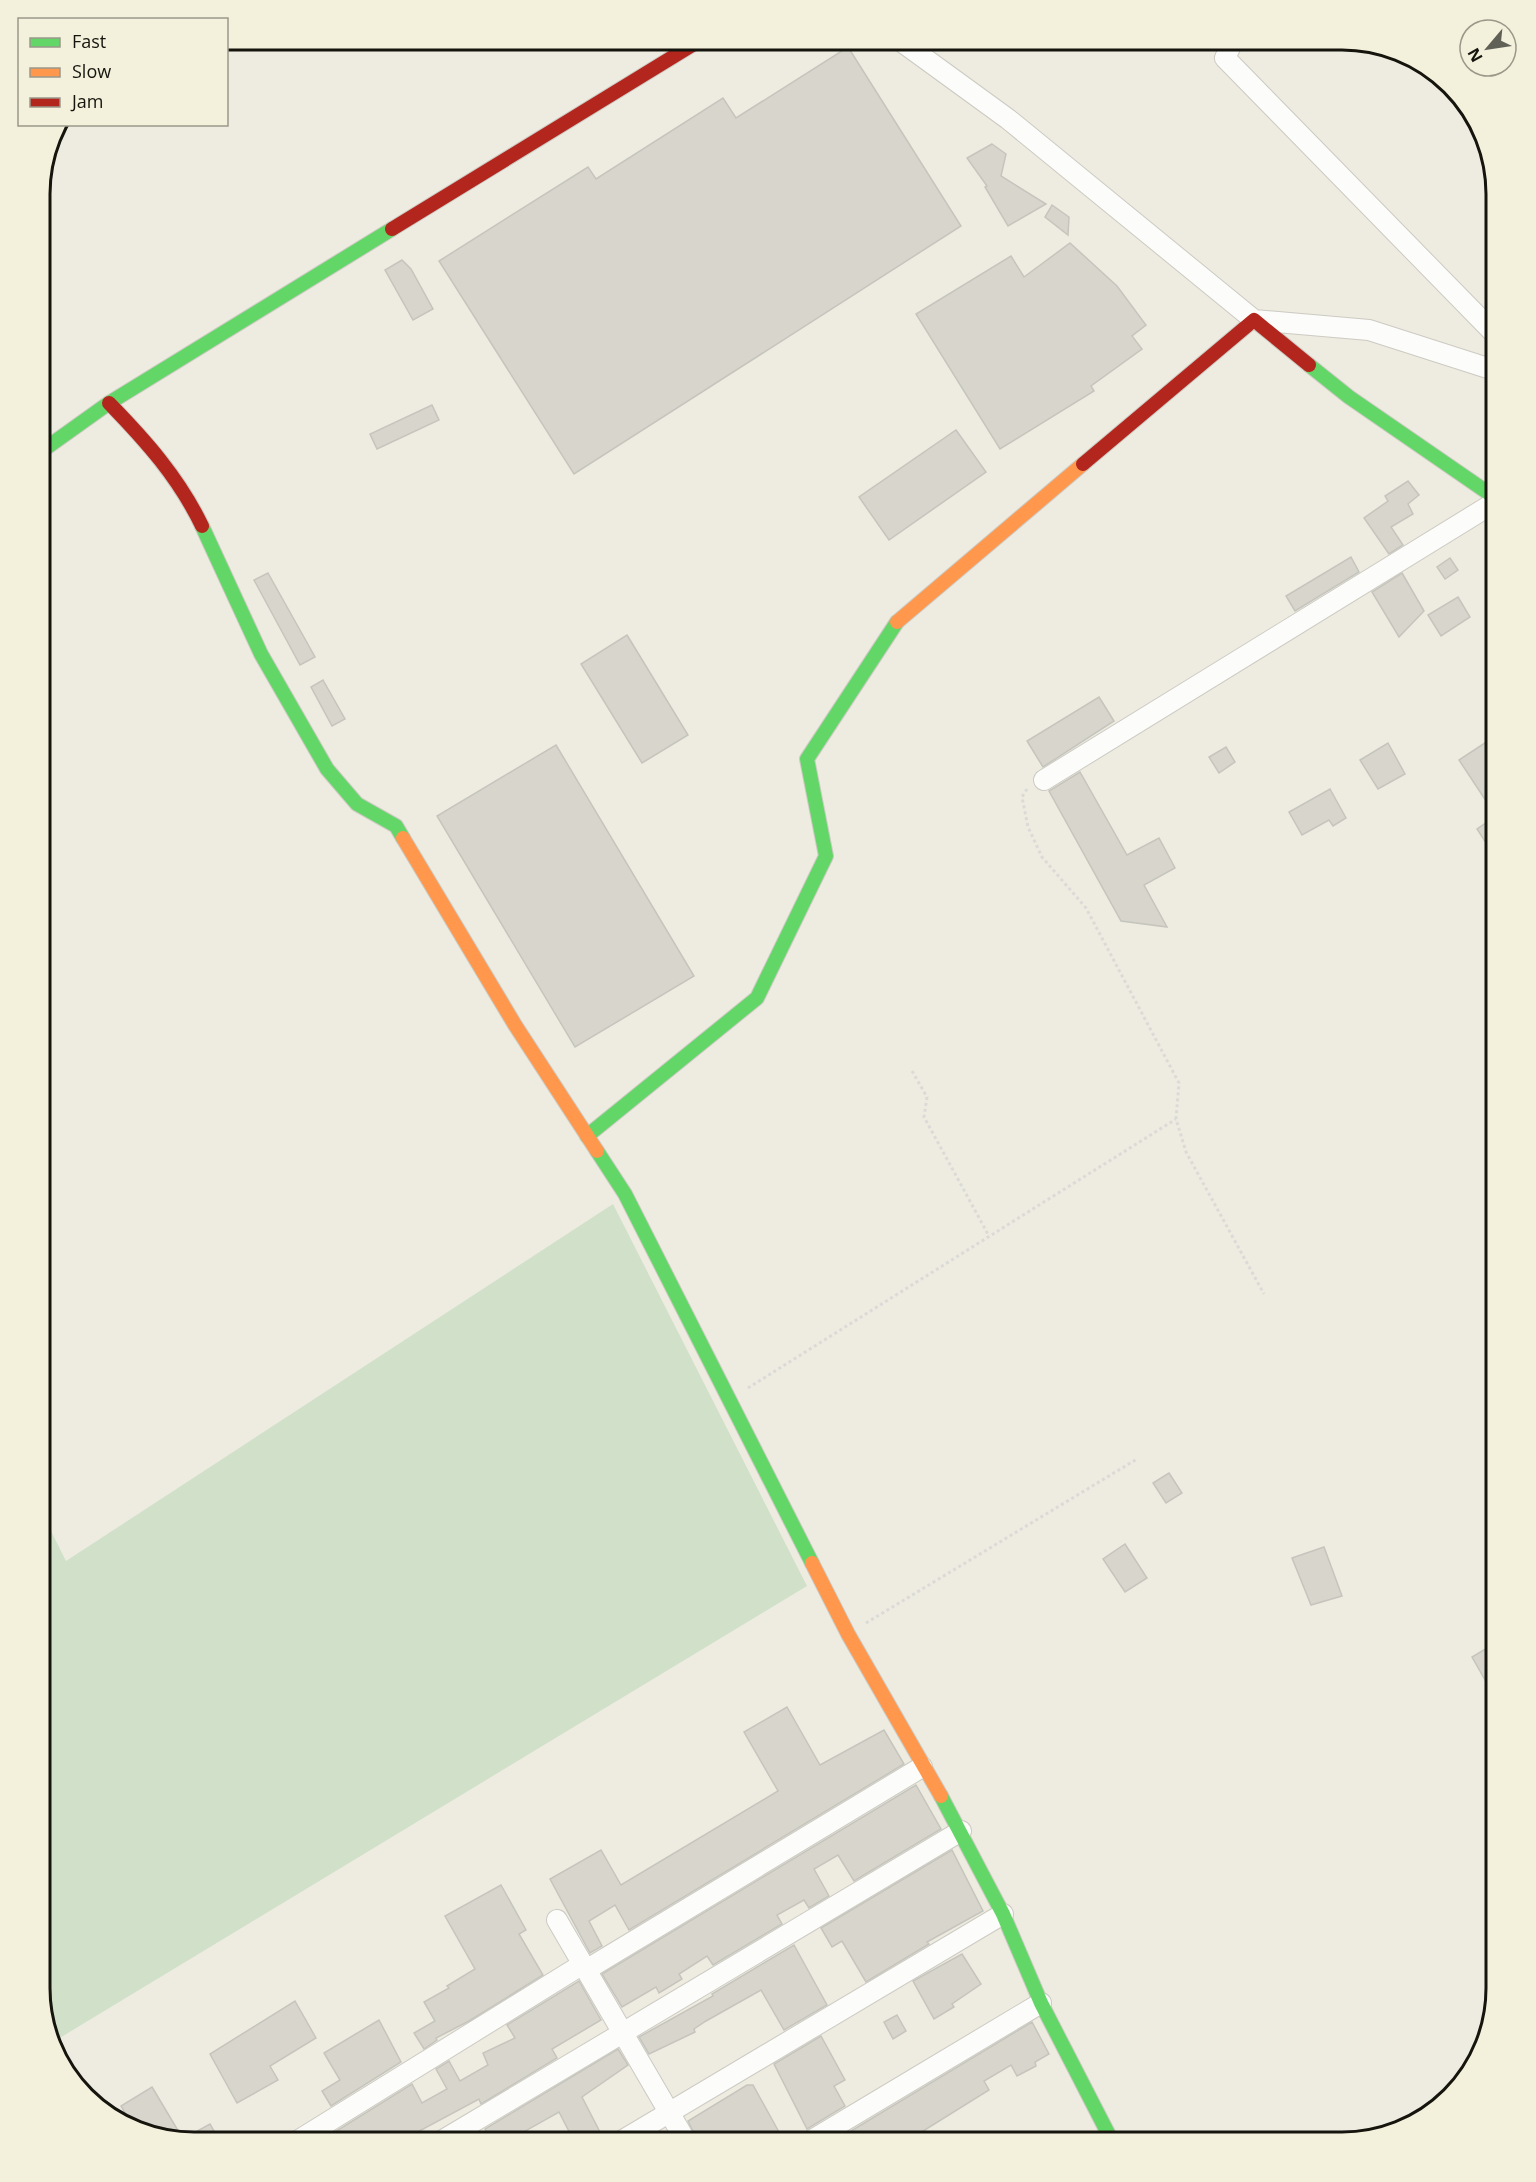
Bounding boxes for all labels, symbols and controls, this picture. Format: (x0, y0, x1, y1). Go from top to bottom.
legend (18, 18, 228, 126)
north arrow (1458, 18, 1518, 78)
text: Fast (72, 29, 106, 53)
text: N (1462, 44, 1488, 66)
text: Slow (72, 59, 111, 83)
text: Jam (70, 89, 104, 113)

